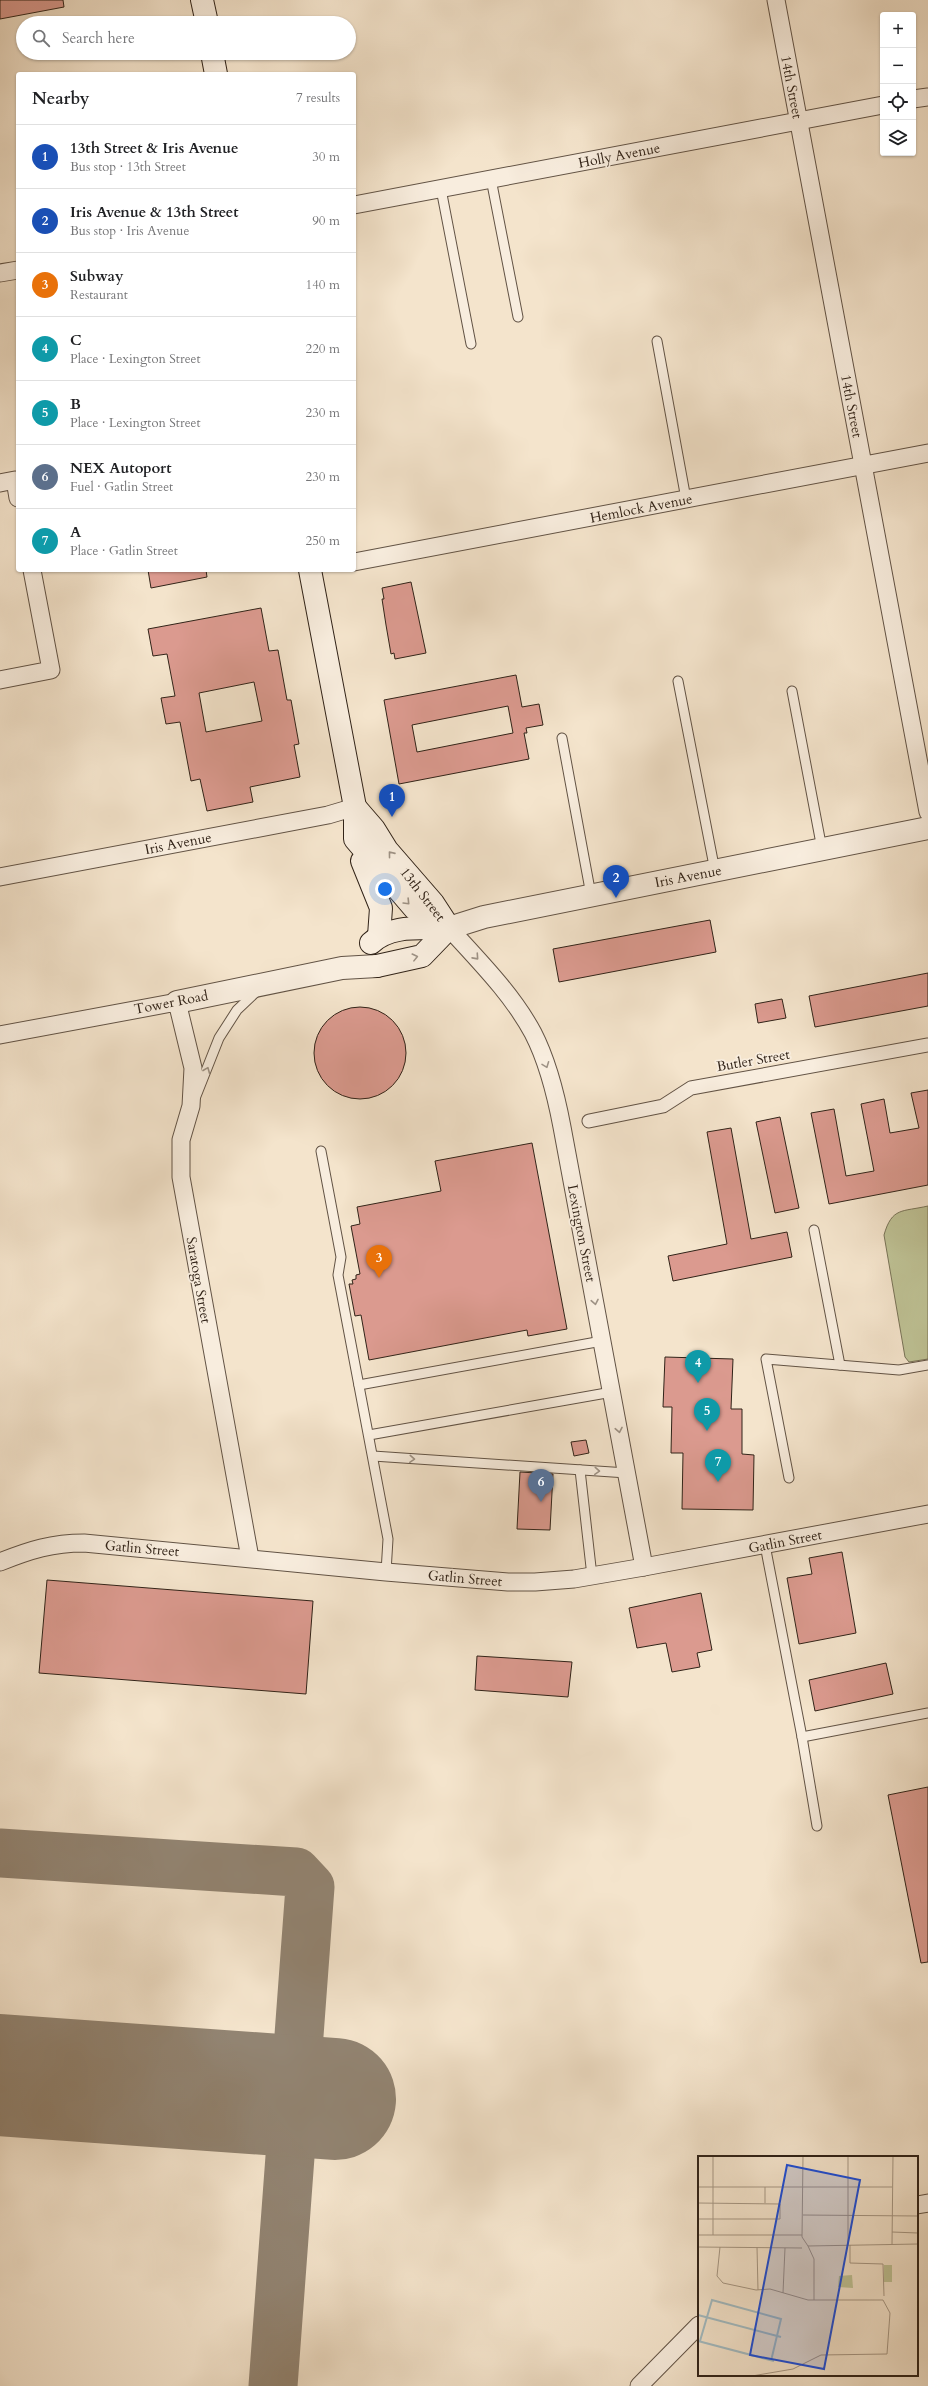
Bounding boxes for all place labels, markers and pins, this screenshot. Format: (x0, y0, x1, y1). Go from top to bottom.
pin: 1 (379, 784, 405, 817)
pin: 2 (603, 865, 629, 898)
pin: 3 (366, 1245, 392, 1278)
pin: 4 (685, 1350, 711, 1383)
pin: 5 (694, 1398, 720, 1431)
pin: 7 (705, 1449, 731, 1482)
pin: 6 (528, 1469, 554, 1502)

